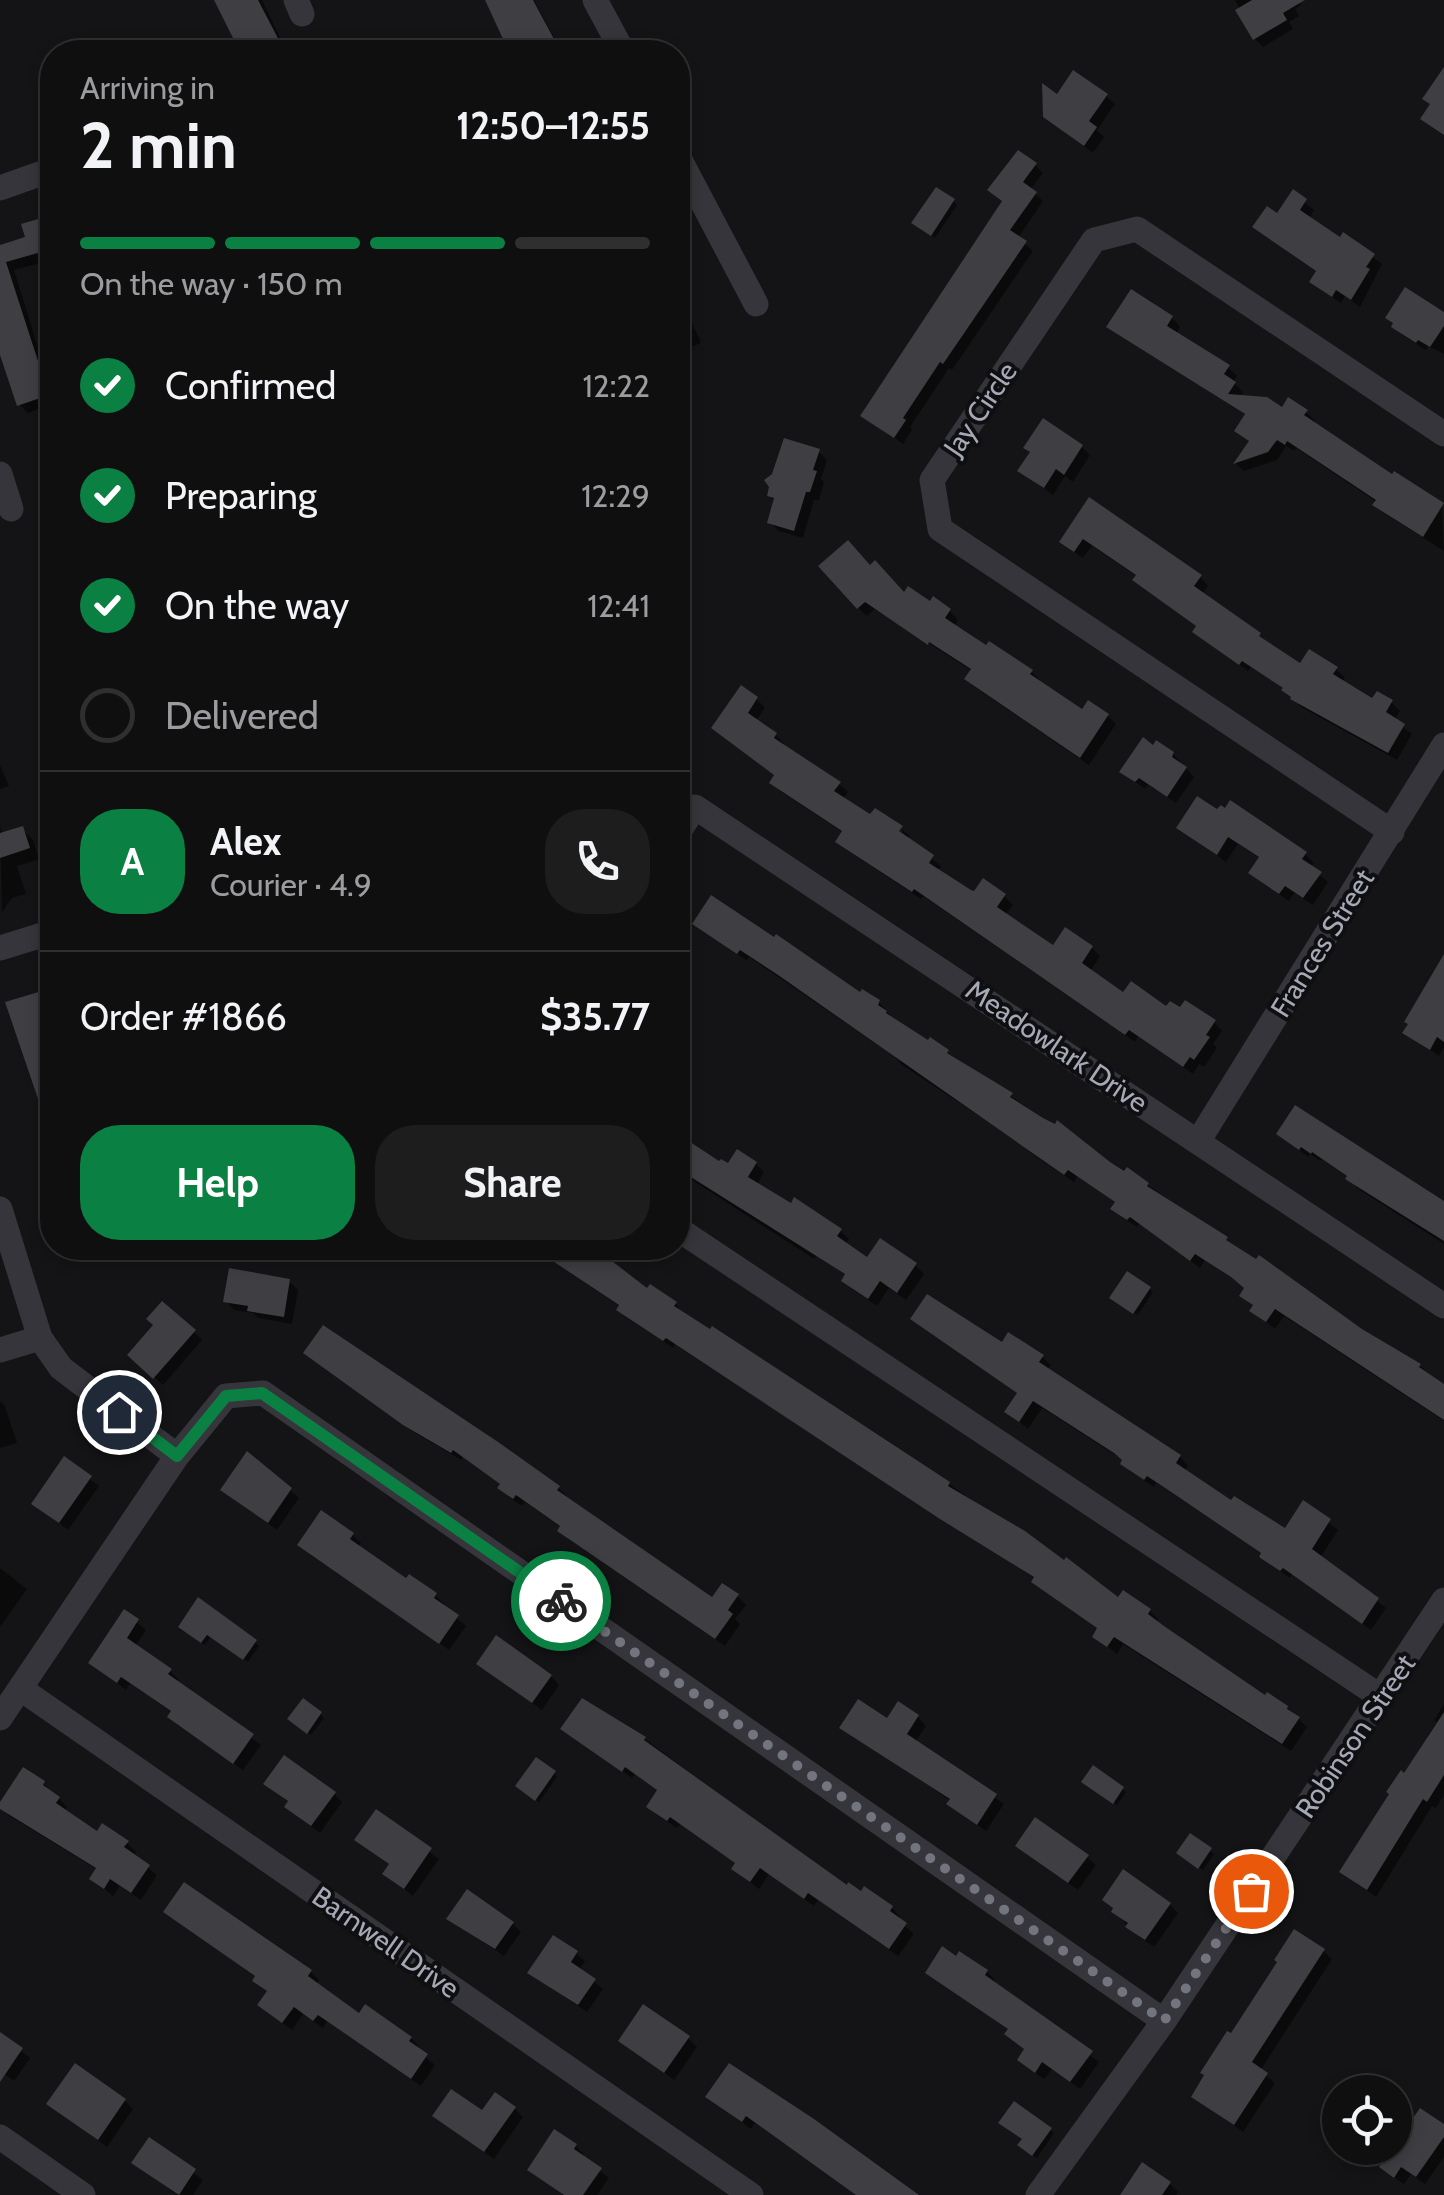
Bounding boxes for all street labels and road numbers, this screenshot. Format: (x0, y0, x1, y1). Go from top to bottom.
street label: Jay Circle (936, 355, 1024, 463)
street label: Frances Street (1263, 863, 1381, 1023)
street label: Meadowlark Drive (960, 973, 1154, 1119)
street label: Robinson Street (1288, 1648, 1422, 1824)
street label: Barnwell Drive (306, 1879, 466, 2005)

